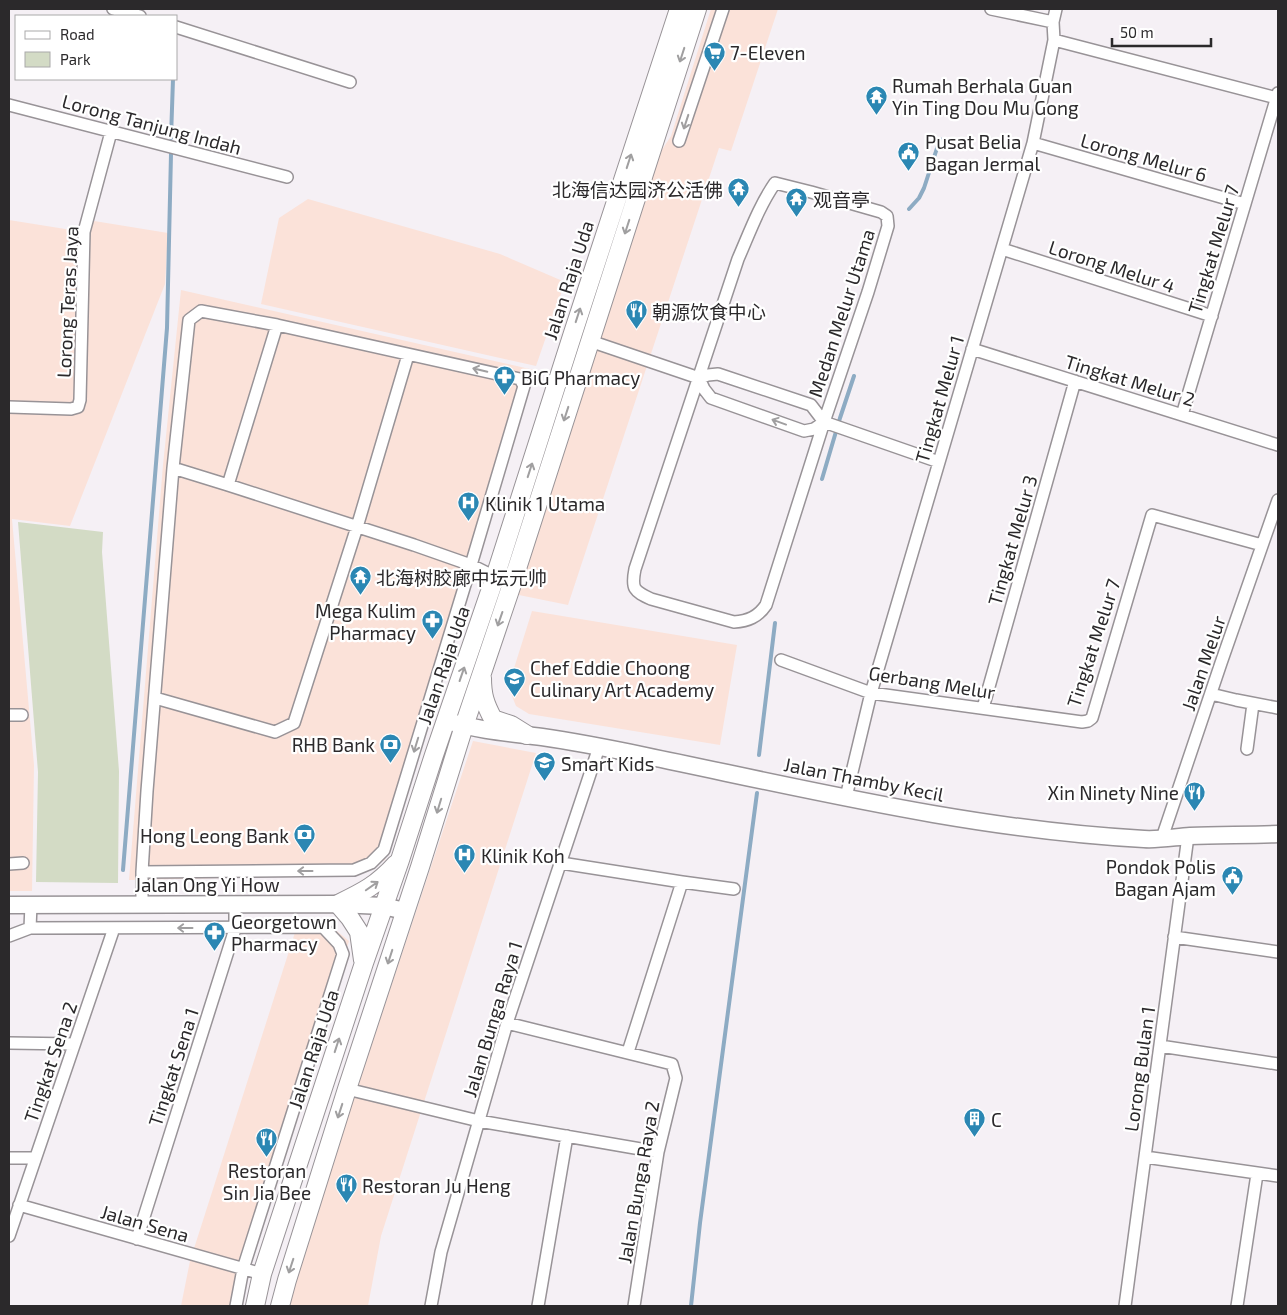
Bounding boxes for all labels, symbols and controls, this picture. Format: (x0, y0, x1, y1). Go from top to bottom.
legend (15, 15, 178, 80)
scale bar (1112, 15, 1211, 47)
text: 50 m (1120, 23, 1154, 41)
text: Road (60, 25, 95, 43)
supermarket icon: 7-Eleven (702, 40, 726, 71)
place label: 7-Eleven (730, 41, 806, 64)
one-way arrow (677, 47, 687, 63)
text: Park (60, 50, 91, 68)
place label: Rumah Berhala Guan Yin Ting Dou Mu Gong (892, 74, 1079, 119)
temple icon: Rumah Berhala Guan Yin Ting Dou Mu Gong (864, 84, 888, 115)
street label: Lorong Tanjung Indah (60, 89, 244, 159)
one-way arrow (680, 113, 690, 129)
street label: Lorong Melur 6 (1078, 128, 1210, 186)
place label: Pusat Belia Bagan Jermal (925, 130, 1040, 175)
public building icon: Pusat Belia Bagan Jermal (897, 140, 921, 171)
one-way arrow (625, 154, 634, 169)
temple icon: 北海信达园济公活佛 (727, 177, 751, 208)
place label: 北海信达园济公活佛 (552, 178, 723, 201)
street label: Tingkat Melur 7 (1182, 182, 1244, 316)
temple icon: 观音亭 (785, 187, 809, 218)
place label: 观音亭 (813, 188, 870, 211)
street label: Jalan Raja Uda (538, 218, 598, 342)
one-way arrow (622, 218, 631, 234)
street label: Lorong Teras Jaya (52, 225, 82, 379)
street label: Medan Melur Utama (803, 226, 879, 400)
street label: Lorong Melur 4 (1046, 235, 1178, 297)
restaurant icon: 朝源饮食中心 (624, 299, 648, 330)
place label: 朝源饮食中心 (652, 300, 766, 323)
one-way arrow (574, 308, 584, 324)
street label: Tingkat Melur 1 (910, 333, 968, 465)
street label: Tingkat Melur 2 (1062, 349, 1198, 411)
one-way arrow (472, 365, 488, 374)
pharmacy icon: BiG Pharmacy (493, 365, 517, 396)
place label: BiG Pharmacy (521, 366, 640, 389)
one-way arrow (561, 406, 570, 422)
one-way arrow (772, 417, 787, 426)
one-way arrow (525, 463, 535, 479)
street label: Tingkat Melur 3 (982, 472, 1042, 608)
hospital icon: Klinik 1 Utama (457, 491, 481, 522)
place label: Klinik 1 Utama (485, 492, 605, 515)
temple icon: 北海树胶廊中坛元帅 (348, 565, 372, 596)
place label: 北海树胶廊中坛元帅 (376, 566, 547, 589)
street label: Tingkat Melur 7 (1061, 576, 1125, 710)
place label: Mega Kulim Pharmacy (315, 599, 416, 644)
street label: Jalan Raja Uda (412, 603, 474, 727)
pharmacy icon: Mega Kulim Pharmacy (420, 609, 444, 640)
one-way arrow (495, 611, 504, 626)
street label: Jalan Melur (1176, 612, 1230, 714)
place label: Chef Eddie Choong Culinary Art Academy (530, 656, 714, 701)
street label: Gerbang Melur (867, 661, 997, 703)
school or university icon: Chef Eddie Choong Culinary Art Academy (502, 666, 526, 697)
one-way arrow (458, 667, 467, 683)
bank icon: RHB Bank (379, 732, 403, 763)
place label: RHB Bank (292, 733, 375, 756)
one-way arrow (410, 737, 420, 753)
school or university icon: Smart Kids (533, 751, 557, 782)
place label: Smart Kids (561, 752, 654, 775)
street label: Jalan Thamby Kecil (782, 752, 946, 806)
restaurant icon: Xin Ninety Nine (1183, 780, 1207, 811)
place label: Xin Ninety Nine (1048, 781, 1179, 804)
one-way arrow (433, 798, 443, 814)
bank icon: Hong Leong Bank (293, 823, 317, 854)
place label: Hong Leong Bank (140, 824, 289, 847)
hospital icon: Klinik Koh (453, 843, 477, 874)
place label: Klinik Koh (481, 844, 565, 867)
place label: Pondok Polis Bagan Ajam (1106, 855, 1216, 900)
public building icon: Pondok Polis Bagan Ajam (1220, 865, 1244, 896)
one-way arrow (298, 866, 314, 876)
street label: Jalan Ong Yi How (134, 873, 280, 896)
one-way arrow (365, 881, 379, 891)
place label: Georgetown Pharmacy (231, 910, 337, 955)
pharmacy icon: Georgetown Pharmacy (203, 920, 227, 951)
one-way arrow (178, 923, 194, 933)
street label: Jalan Bunga Raya 1 (457, 938, 527, 1100)
one-way arrow (385, 949, 394, 964)
street label: Jalan Raja Uda (283, 987, 343, 1111)
street label: Tingkat Sena 2 (19, 999, 81, 1125)
street label: Tingkat Sena 1 (143, 1005, 203, 1129)
street label: Lorong Bulan 1 (1119, 1005, 1159, 1133)
one-way arrow (332, 1037, 342, 1053)
street label: Jalan Bunga Raya 2 (612, 1099, 664, 1265)
one-way arrow (335, 1103, 344, 1119)
building icon: C (963, 1107, 987, 1138)
place label: C (991, 1108, 1002, 1131)
restaurant icon: Restoran Sin Jia Bee (255, 1127, 279, 1158)
place label: Restoran Sin Jia Bee (223, 1159, 311, 1204)
restaurant icon: Restoran Ju Heng (334, 1173, 358, 1204)
place label: Restoran Ju Heng (362, 1174, 511, 1197)
street label: Jalan Sena (98, 1199, 192, 1247)
one-way arrow (286, 1258, 295, 1274)

